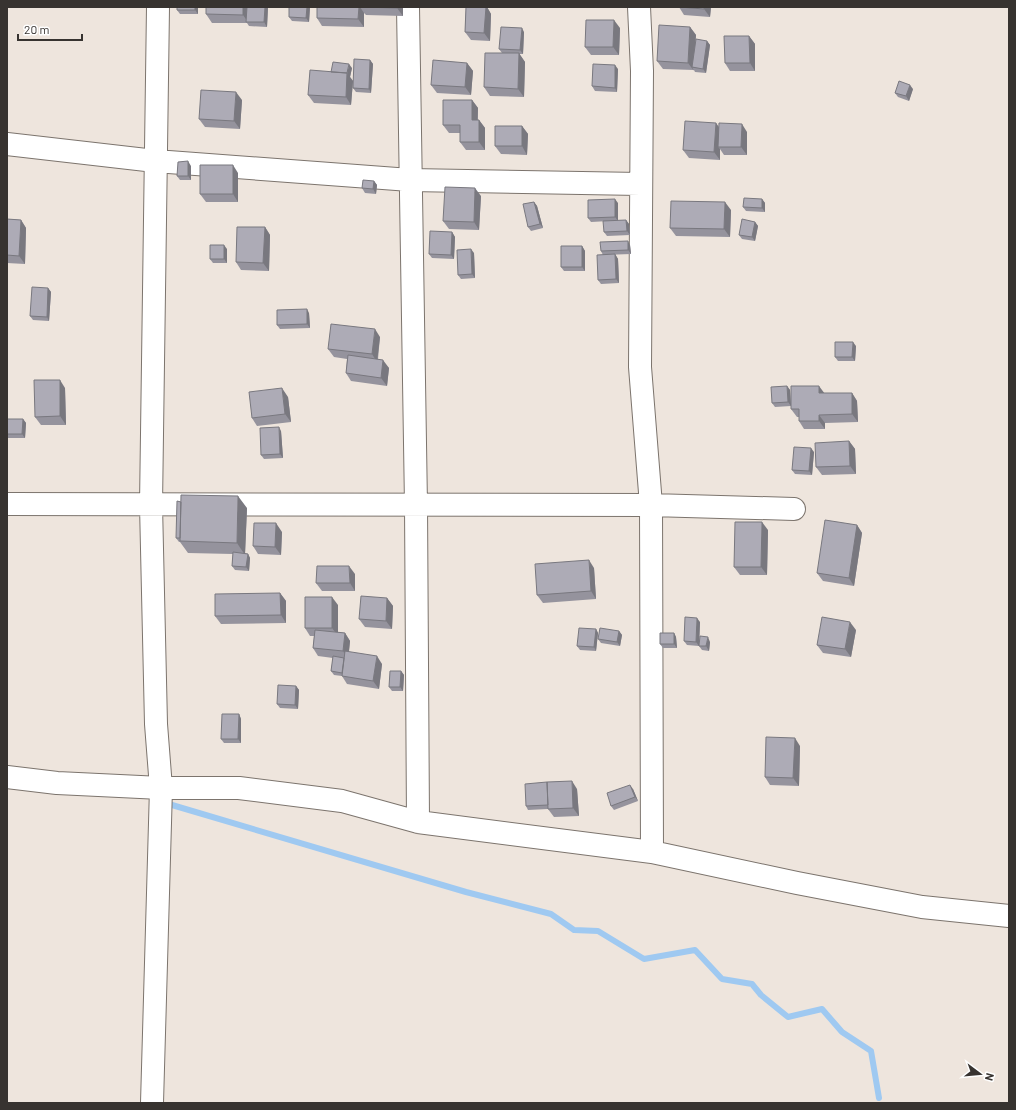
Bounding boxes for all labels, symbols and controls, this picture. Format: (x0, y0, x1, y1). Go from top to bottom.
scale bar (18, 16, 82, 42)
text: 20 m (24, 22, 50, 36)
north arrow (960, 1054, 1000, 1094)
text: N (983, 1072, 997, 1082)

